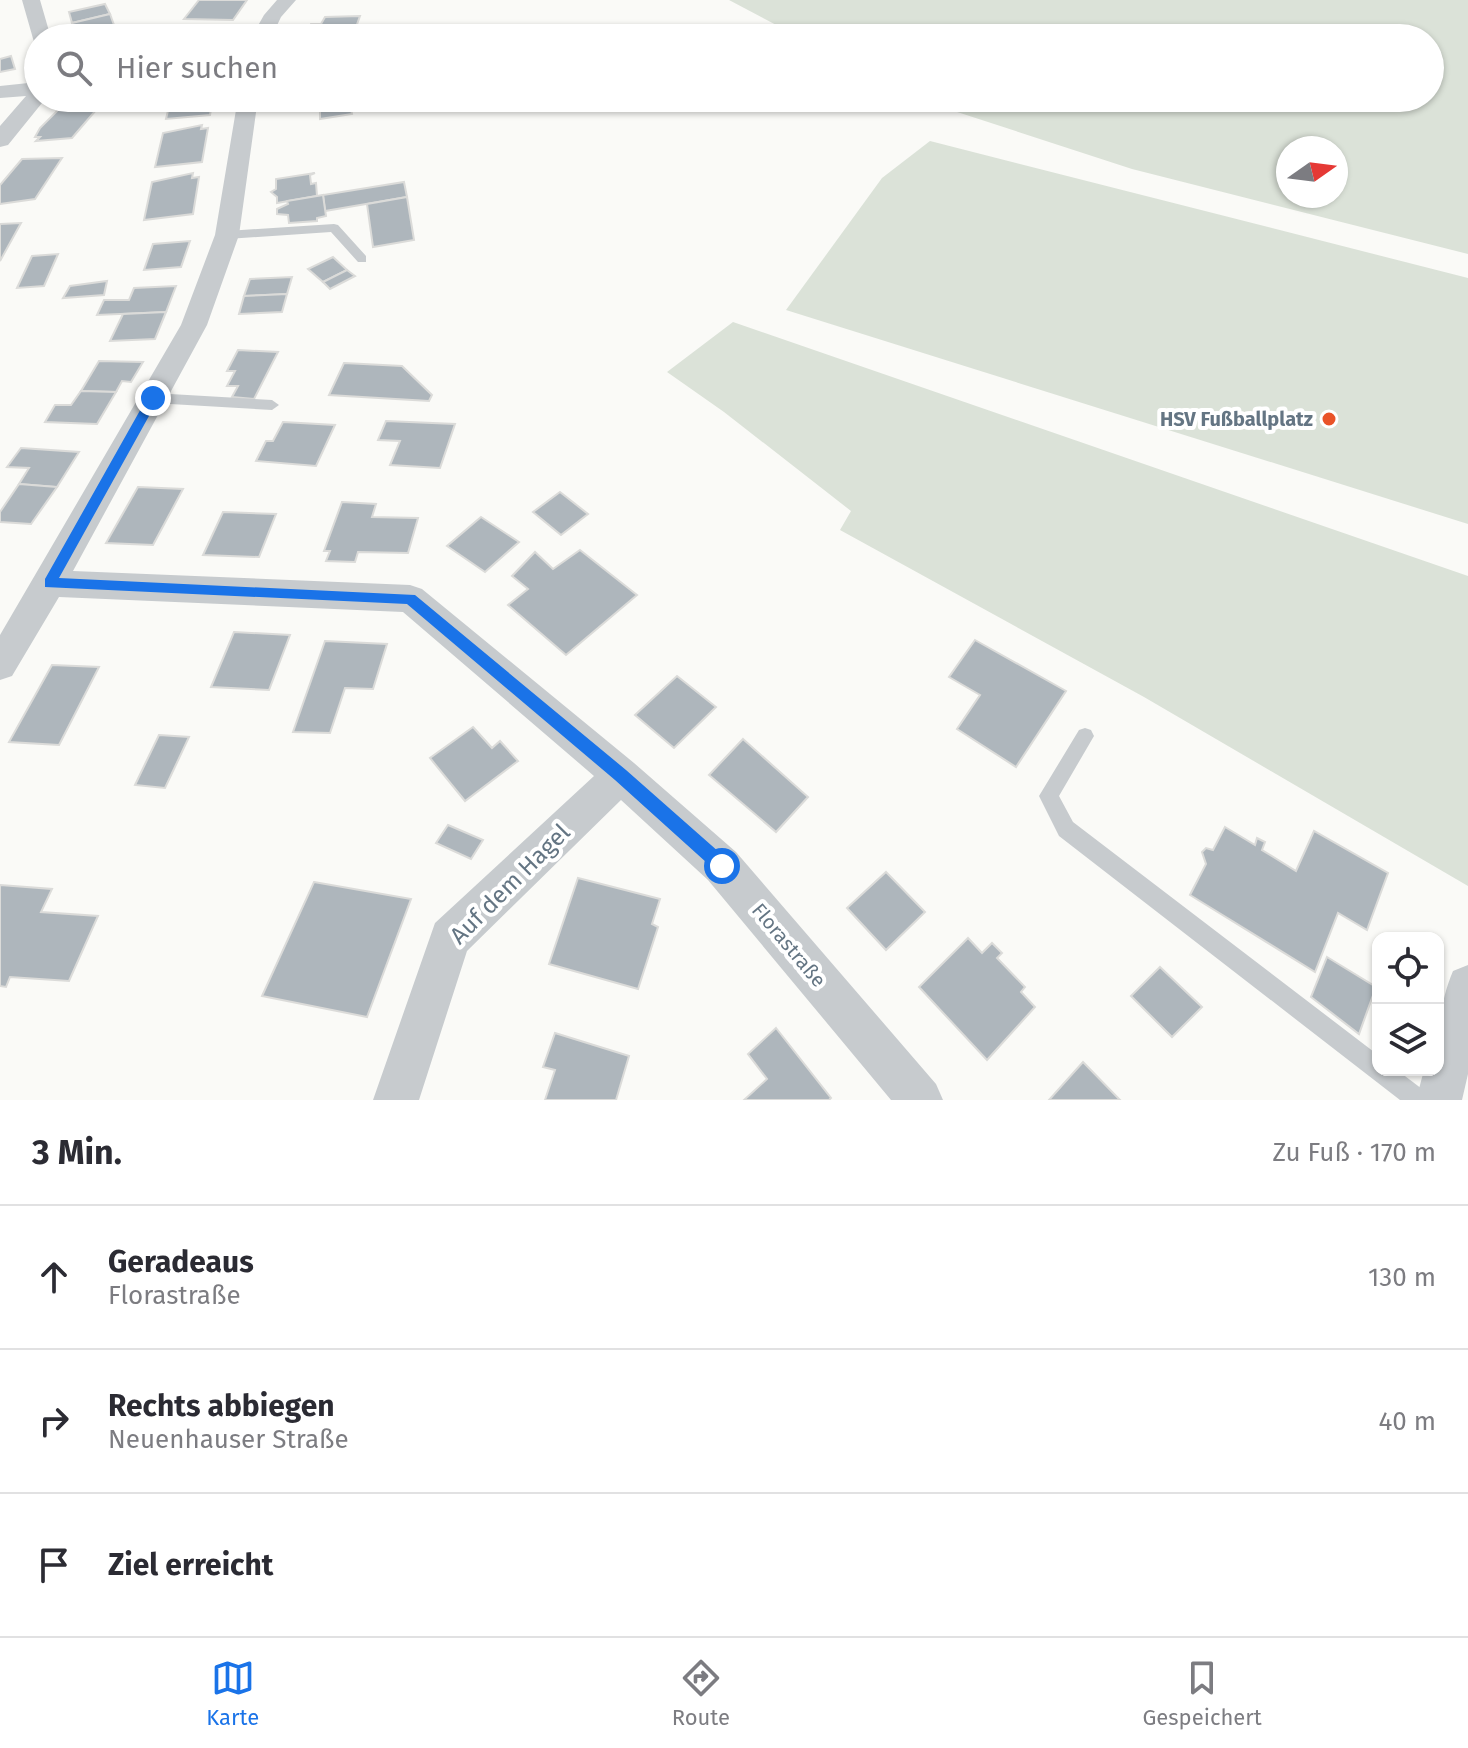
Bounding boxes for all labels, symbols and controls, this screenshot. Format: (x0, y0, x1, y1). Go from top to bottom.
search box (24, 24, 1444, 112)
icon: search (52, 46, 96, 90)
text: Hier suchen (116, 50, 278, 86)
north arrow (1276, 136, 1348, 208)
route end (135, 380, 171, 416)
place label: HSV Fußballplatz (1160, 407, 1313, 431)
marker: HSV Fußballplatz (1320, 410, 1338, 428)
street label: Auf dem Hagel (444, 818, 576, 950)
route start (704, 848, 740, 884)
street label: Florastraße (747, 898, 831, 992)
map controls (1372, 932, 1444, 1076)
button: locate (1372, 932, 1444, 1004)
button: layers (1372, 1004, 1444, 1076)
text: 3 Min. (32, 1132, 122, 1173)
text: Zu Fuß · 170 m (1272, 1137, 1436, 1168)
text: Geradeaus (108, 1244, 254, 1280)
icon: ahead (32, 1255, 76, 1299)
text: 130 m (1368, 1262, 1436, 1293)
text: Florastraße (108, 1280, 241, 1311)
text: Rechts abbiegen (108, 1388, 335, 1424)
icon: right (32, 1399, 76, 1443)
text: 40 m (1378, 1406, 1436, 1437)
text: Neuenhauser Straße (108, 1424, 349, 1455)
icon: arrive (32, 1543, 76, 1587)
text: Ziel erreicht (108, 1547, 273, 1583)
tab: Karte (206, 1656, 259, 1731)
tab: Route (672, 1656, 730, 1731)
tab: Gespeichert (1142, 1656, 1262, 1731)

